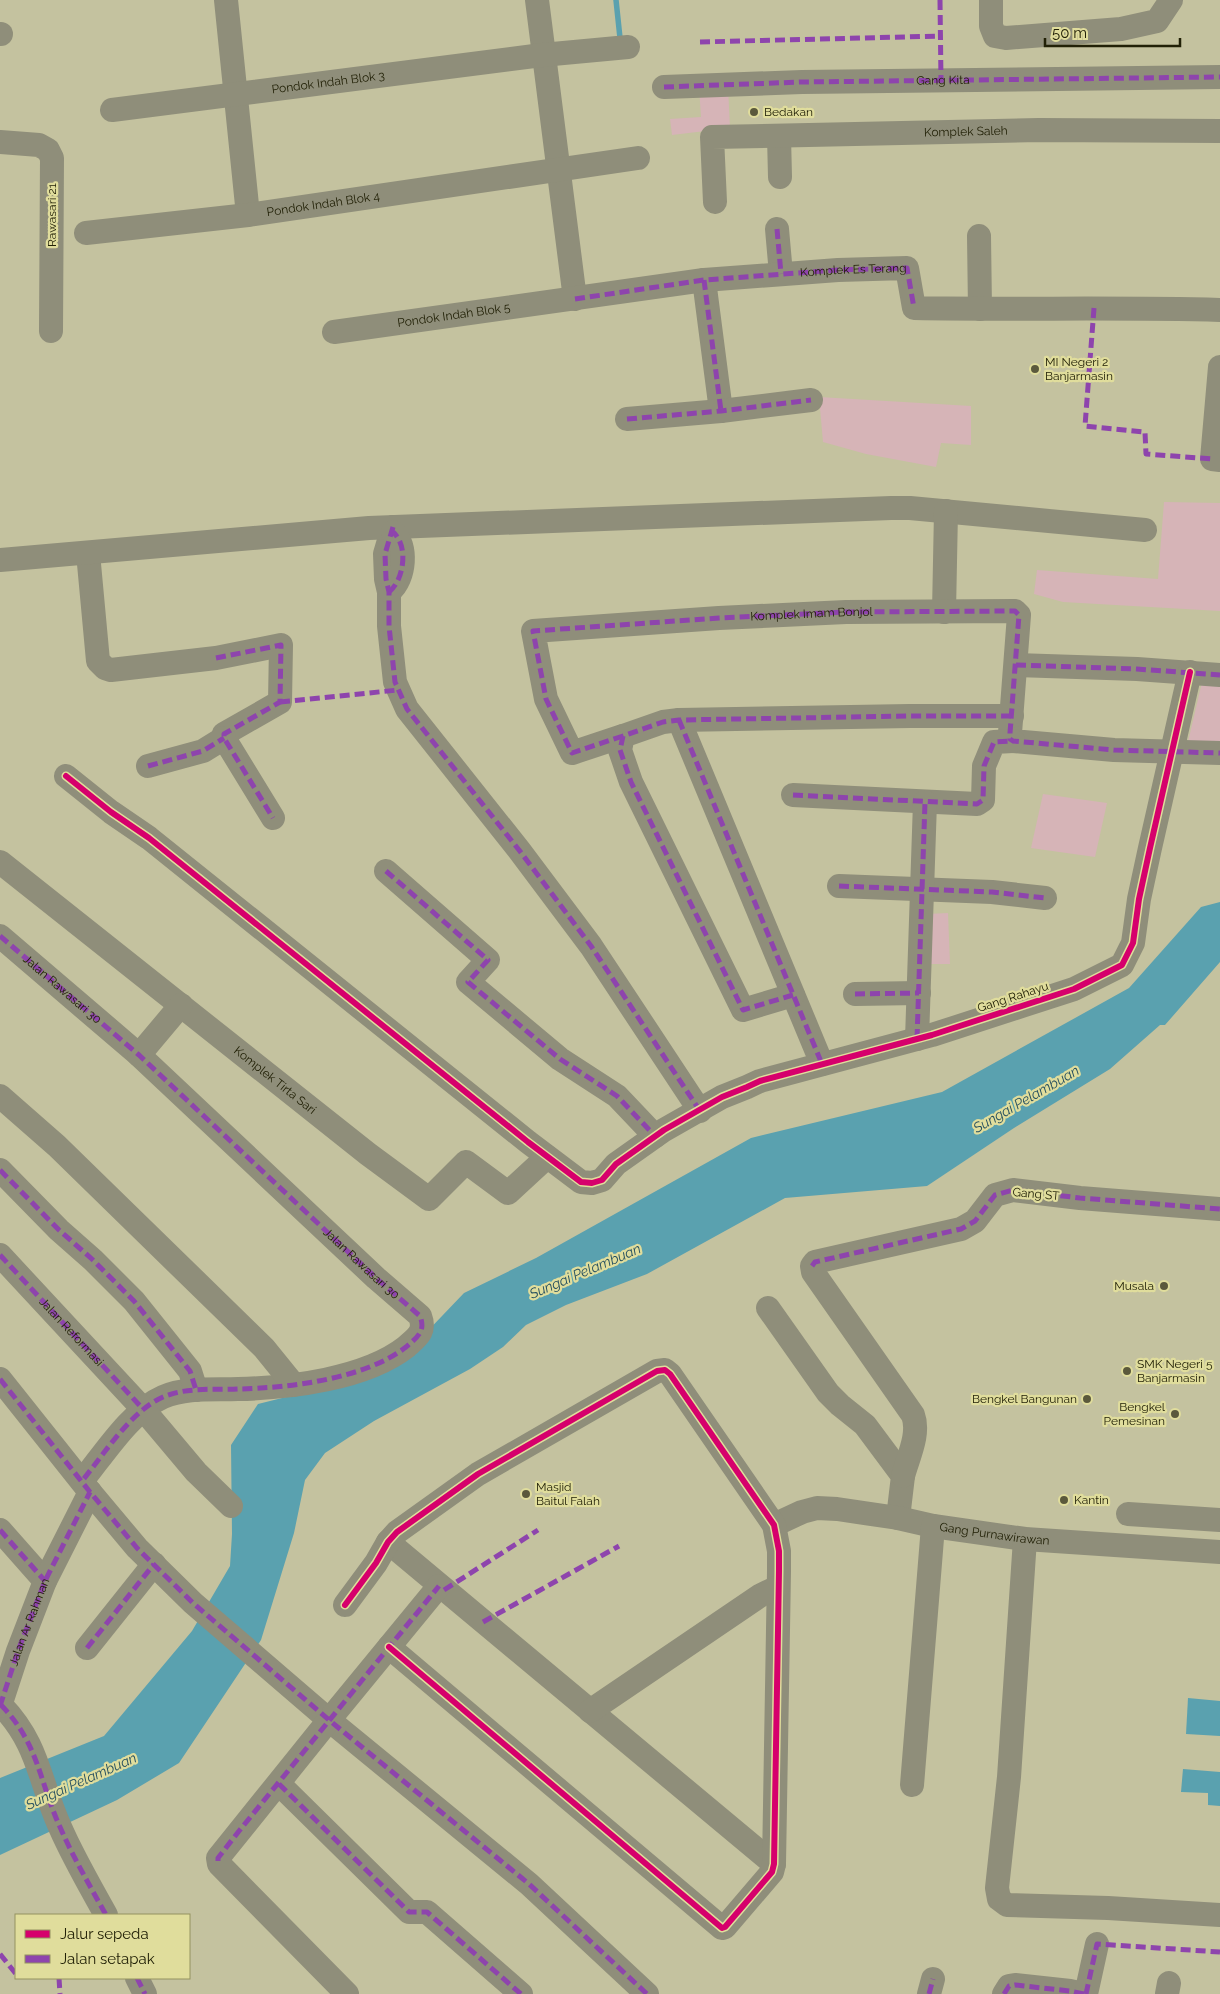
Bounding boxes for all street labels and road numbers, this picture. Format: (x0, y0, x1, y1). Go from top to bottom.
street label: Pondok Indah Blok 3 (271, 68, 386, 97)
street label: Gang Kita (916, 73, 970, 88)
street label: Komplek Saleh (924, 124, 1008, 139)
street label: Rawasari 21 (45, 183, 59, 247)
street label: Pondok Indah Blok 4 (266, 189, 381, 219)
street label: Komplek Es Terang (799, 261, 907, 280)
street label: Pondok Indah Blok 5 (396, 300, 512, 330)
street label: Komplek Imam Bonjol (750, 605, 874, 624)
street label: Jalan Rawasari 30 (20, 952, 104, 1027)
street label: Gang Rahayu (976, 979, 1050, 1015)
street label: Komplek Tirta Sari (231, 1043, 319, 1117)
street label: Gang ST (1012, 1185, 1061, 1203)
street label: Jalan Rawasari 30 (321, 1225, 402, 1302)
street label: Jalan Reformasi (36, 1295, 106, 1369)
street label: Gang Purnawirawan (939, 1520, 1050, 1548)
street label: Jalan Ar Rahman (7, 1576, 52, 1668)

